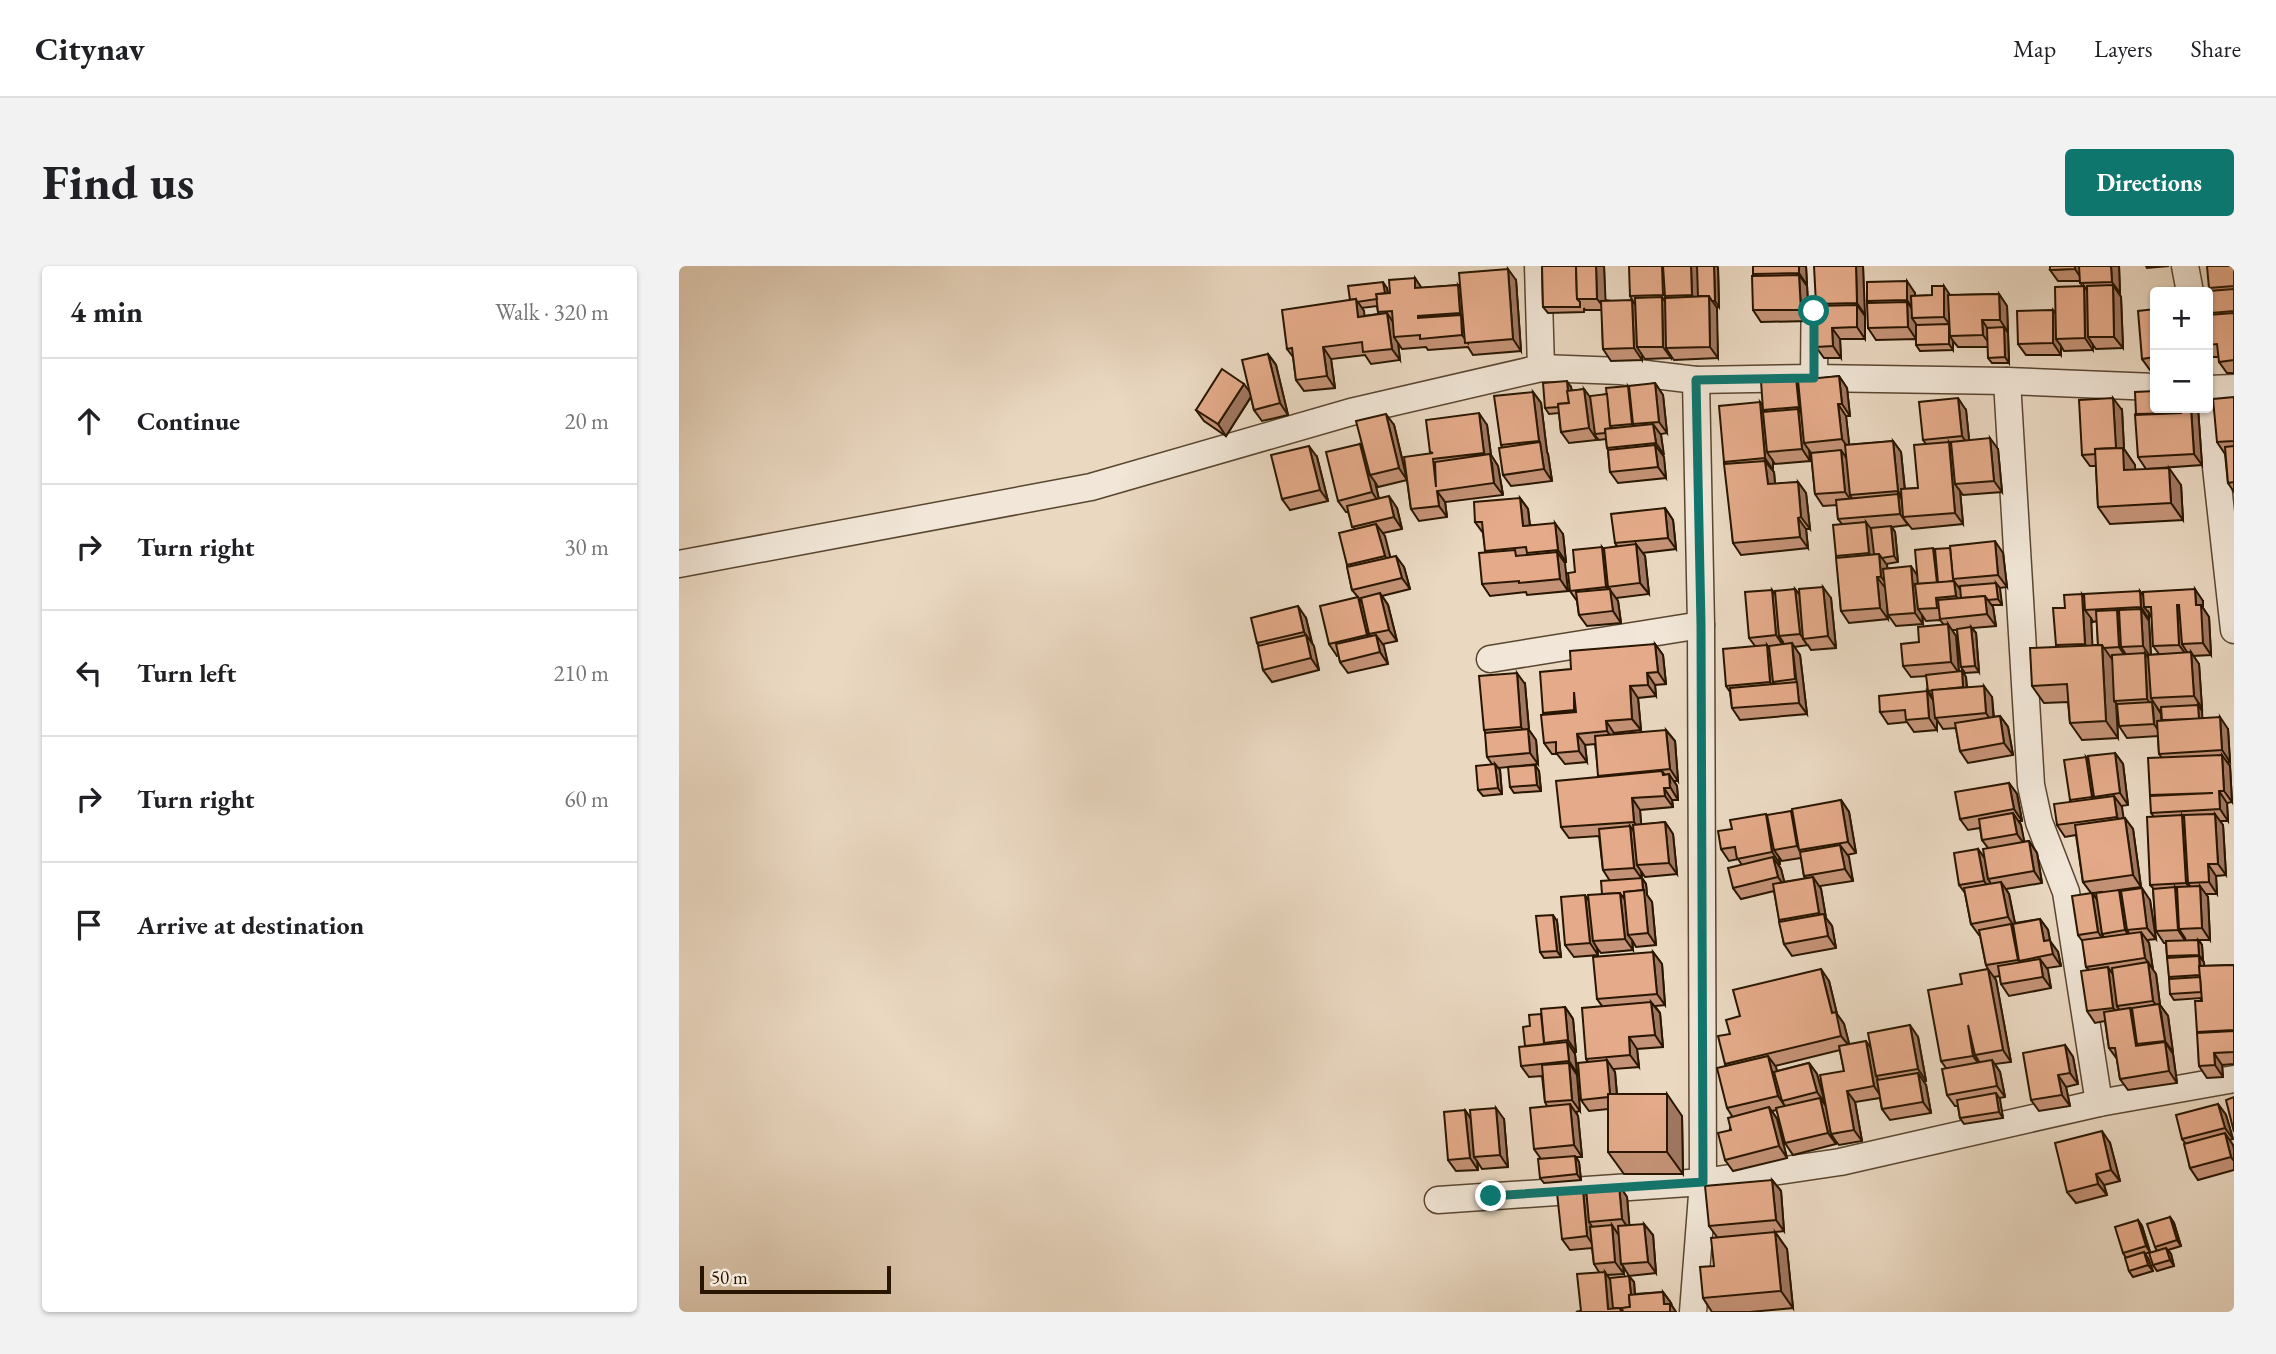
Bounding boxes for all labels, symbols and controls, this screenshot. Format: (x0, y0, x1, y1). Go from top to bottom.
text: Citynav (35, 27, 145, 70)
text: Map (2013, 33, 2056, 64)
text: Layers (2094, 33, 2153, 64)
text: Share (2191, 33, 2241, 64)
button: Directions (2065, 149, 2234, 216)
text: Find us (42, 150, 194, 214)
map controls (2150, 287, 2213, 413)
button: + (2150, 287, 2213, 350)
text: 4 min (70, 292, 143, 331)
route start (1798, 295, 1829, 326)
text: Walk · 320 m (495, 297, 609, 327)
button: − (2150, 350, 2213, 413)
icon: ahead (70, 402, 108, 440)
text: Continue (137, 404, 240, 438)
text: 20 m (564, 406, 609, 436)
icon: right (70, 528, 108, 566)
text: Turn right (137, 530, 255, 564)
text: 30 m (564, 532, 609, 562)
icon: left (70, 654, 108, 692)
text: Turn left (137, 656, 236, 690)
text: 210 m (553, 658, 609, 688)
icon: right (70, 780, 108, 818)
text: Turn right (137, 782, 255, 816)
text: 60 m (564, 784, 609, 814)
icon: arrive (70, 906, 108, 944)
text: Arrive at destination (137, 908, 364, 942)
route end (1475, 1180, 1506, 1211)
scale bar (700, 1263, 891, 1295)
text: 50 m (711, 1265, 748, 1290)

